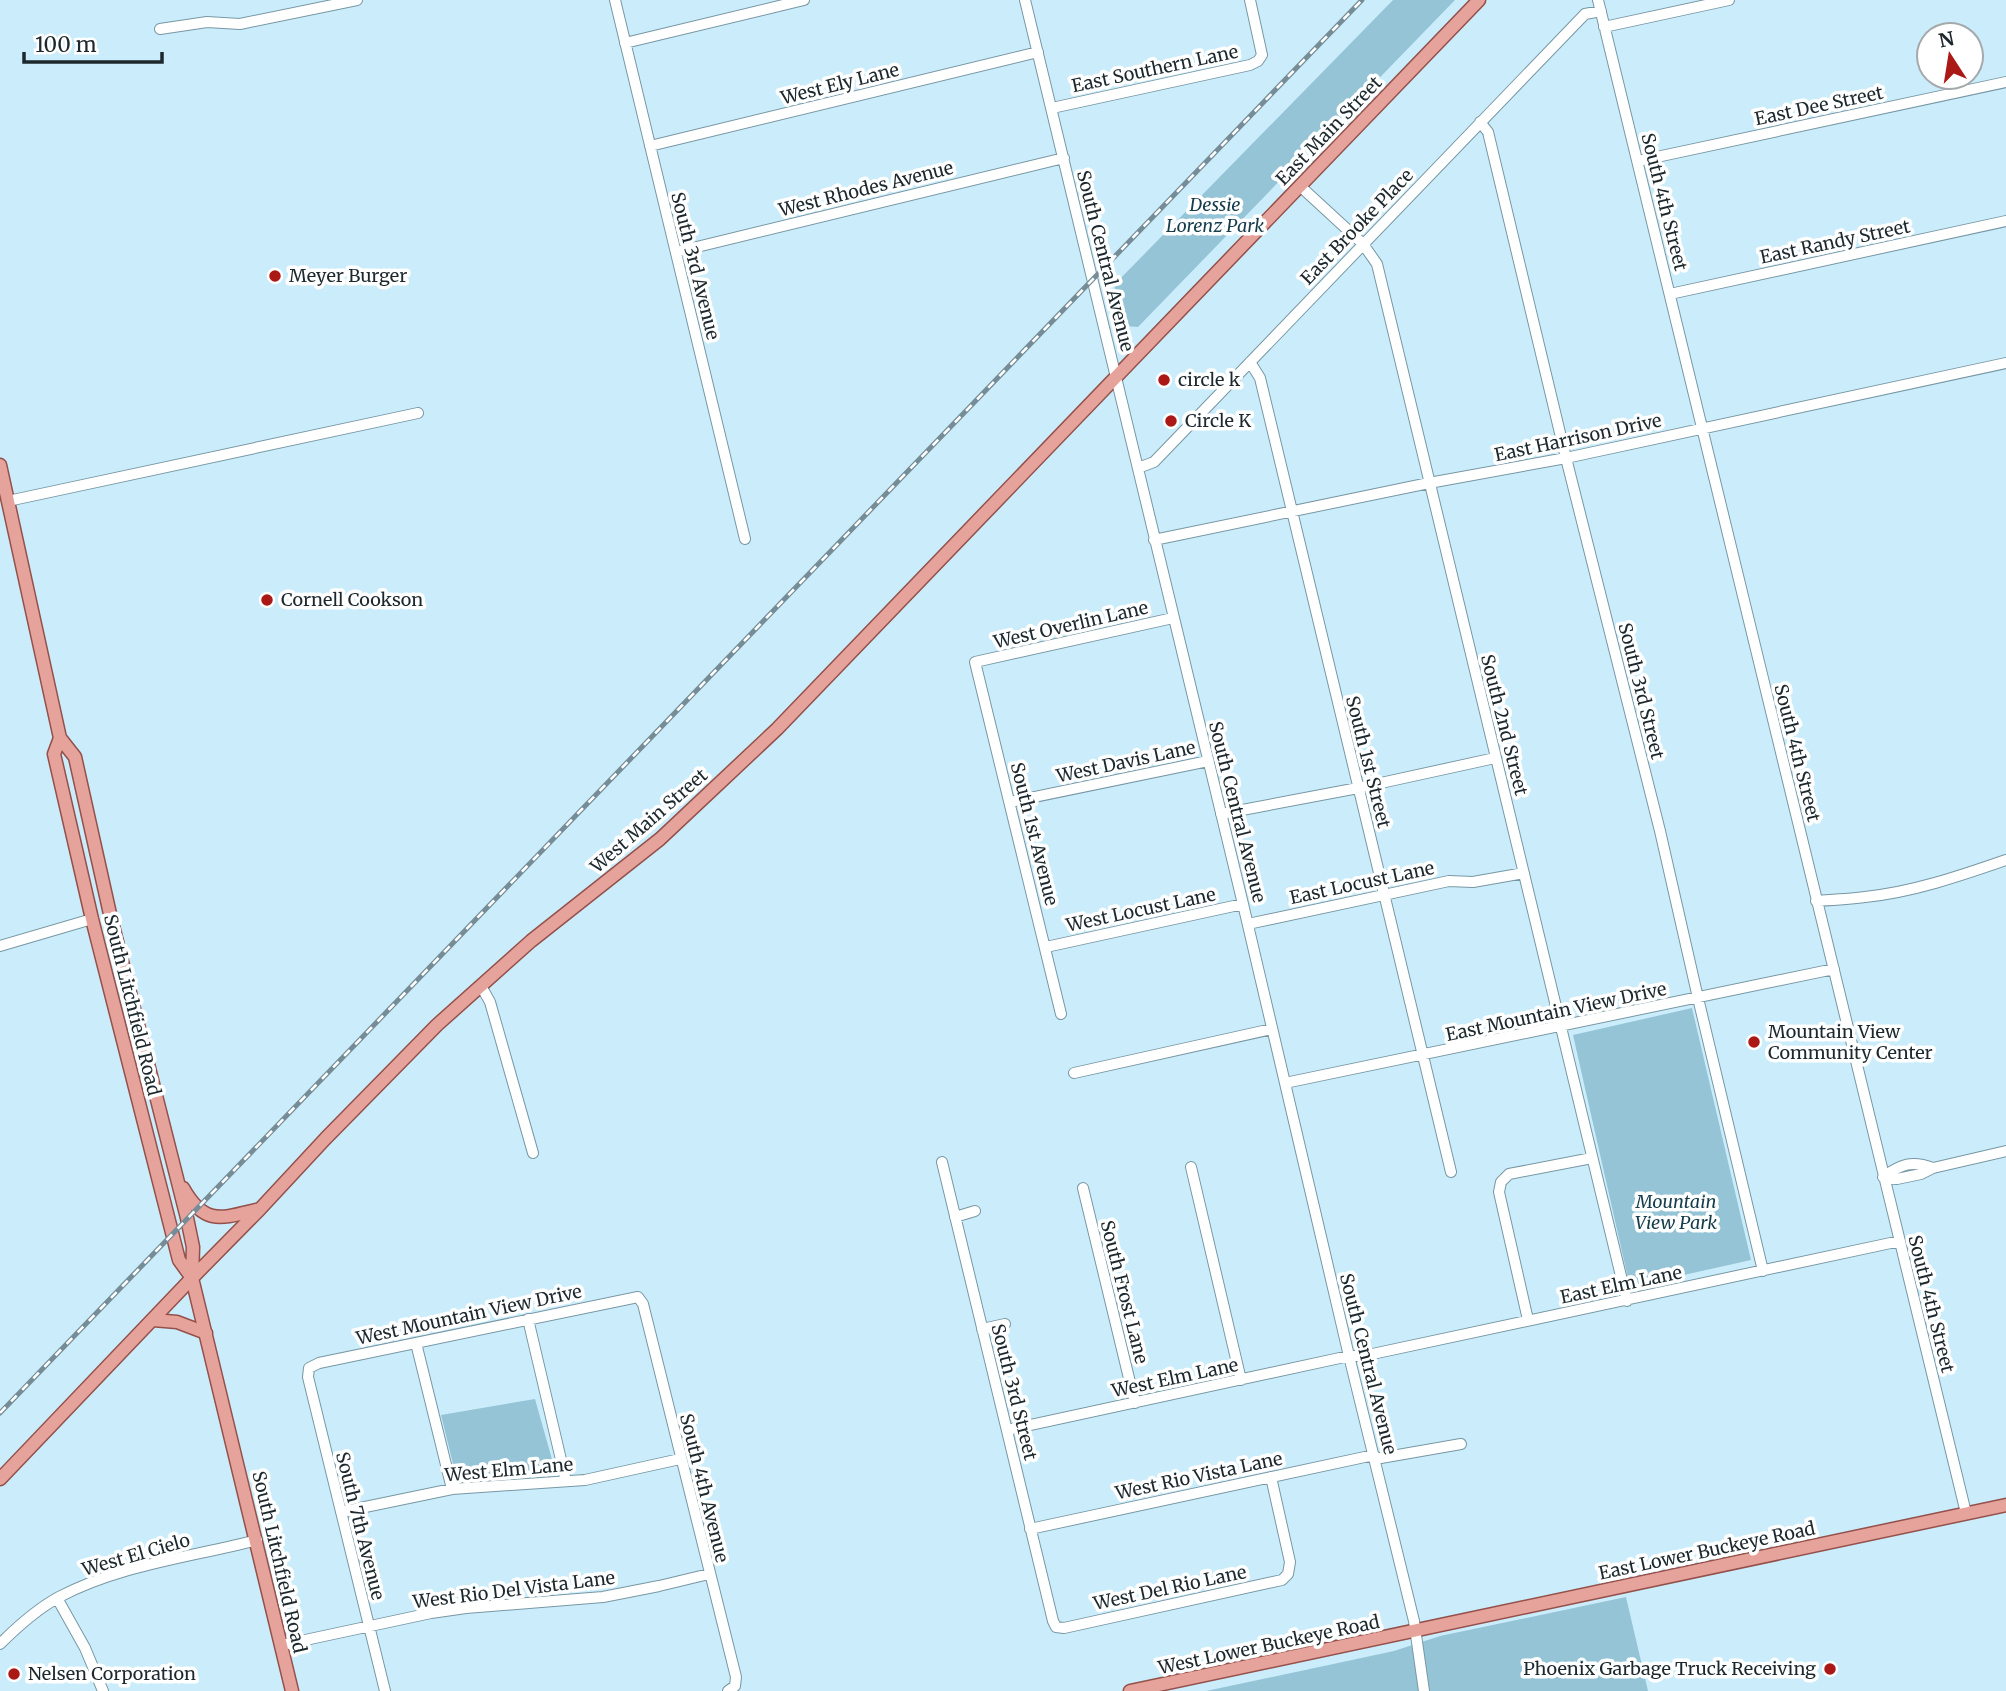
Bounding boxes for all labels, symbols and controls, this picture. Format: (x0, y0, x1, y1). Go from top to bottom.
scale bar (24, 21, 163, 65)
north arrow (1915, 21, 1985, 91)
text: N (1937, 26, 1956, 53)
text: 100 m (35, 31, 97, 58)
street label: East Southern Lane (1070, 40, 1240, 97)
street label: West Ely Lane (777, 58, 901, 110)
street label: East Main Street (1271, 71, 1387, 190)
street label: East Dee Street (1753, 81, 1885, 130)
street label: South 4th Street (1636, 131, 1693, 273)
street label: West Rhodes Avenue (775, 156, 955, 222)
street label: East Brooke Place (1295, 164, 1418, 289)
street label: South Central Avenue (1072, 168, 1139, 354)
street label: South 3rd Avenue (666, 190, 725, 342)
park label: Dessie Lorenz Park (1166, 193, 1264, 237)
street label: East Randy Street (1758, 214, 1912, 269)
place label: Meyer Burger (289, 264, 407, 287)
marker: Meyer Burger (267, 268, 283, 284)
place label: circle k (1178, 368, 1241, 391)
marker: circle k (1156, 372, 1172, 388)
place label: Circle K (1185, 409, 1251, 432)
street label: East Harrison Drive (1492, 409, 1664, 466)
marker: Circle K (1163, 413, 1179, 429)
place label: Cornell Cookson (281, 588, 423, 611)
marker: Cornell Cookson (259, 592, 275, 608)
street label: West Overlin Lane (991, 596, 1150, 654)
street label: South 3rd Street (1613, 620, 1670, 761)
street label: South 2nd Street (1476, 652, 1533, 798)
street label: South 4th Street (1769, 682, 1826, 824)
street label: South 1st Street (1341, 693, 1396, 830)
street label: South Central Avenue (1204, 719, 1271, 905)
street label: West Davis Lane (1053, 736, 1198, 788)
street label: South 1st Avenue (1006, 760, 1063, 908)
street label: West Main Street (585, 763, 712, 878)
street label: East Locust Lane (1287, 856, 1436, 909)
street label: West Locust Lane (1063, 882, 1218, 937)
street label: South Litchfield Road (99, 912, 166, 1098)
street label: East Mountain View Drive (1443, 977, 1668, 1046)
place label: Mountain View Community Center (1768, 1020, 1933, 1064)
marker: Mountain View Community Center (1746, 1034, 1762, 1050)
park label: Mountain View Park (1635, 1190, 1717, 1234)
street label: South Frost Lane (1096, 1218, 1153, 1366)
street label: South 4th Street (1903, 1233, 1960, 1375)
street label: East Elm Lane (1558, 1260, 1684, 1309)
street label: South Central Avenue (1335, 1271, 1402, 1457)
street label: West Mountain View Drive (353, 1279, 584, 1350)
street label: South 3rd Street (986, 1321, 1043, 1462)
street label: West Elm Lane (1109, 1353, 1240, 1402)
street label: South 4th Avenue (675, 1411, 734, 1565)
street label: West Rio Vista Lane (1112, 1447, 1284, 1505)
street label: South 7th Avenue (331, 1449, 390, 1602)
street label: West Elm Lane (443, 1452, 574, 1487)
street label: South Litchfield Road (247, 1469, 312, 1655)
street label: East Lower Buckeye Road (1597, 1516, 1817, 1585)
street label: West El Cielo (78, 1528, 192, 1581)
street label: West Del Rio Lane (1090, 1560, 1248, 1615)
street label: West Rio Del Vista Lane (411, 1566, 616, 1613)
street label: West Lower Buckeye Road (1155, 1610, 1382, 1679)
place label: Phoenix Garbage Truck Receiving (1523, 1657, 1816, 1680)
marker: Phoenix Garbage Truck Receiving (1822, 1661, 1838, 1677)
place label: Nelsen Corporation (28, 1662, 196, 1685)
marker: Nelsen Corporation (6, 1666, 22, 1682)

